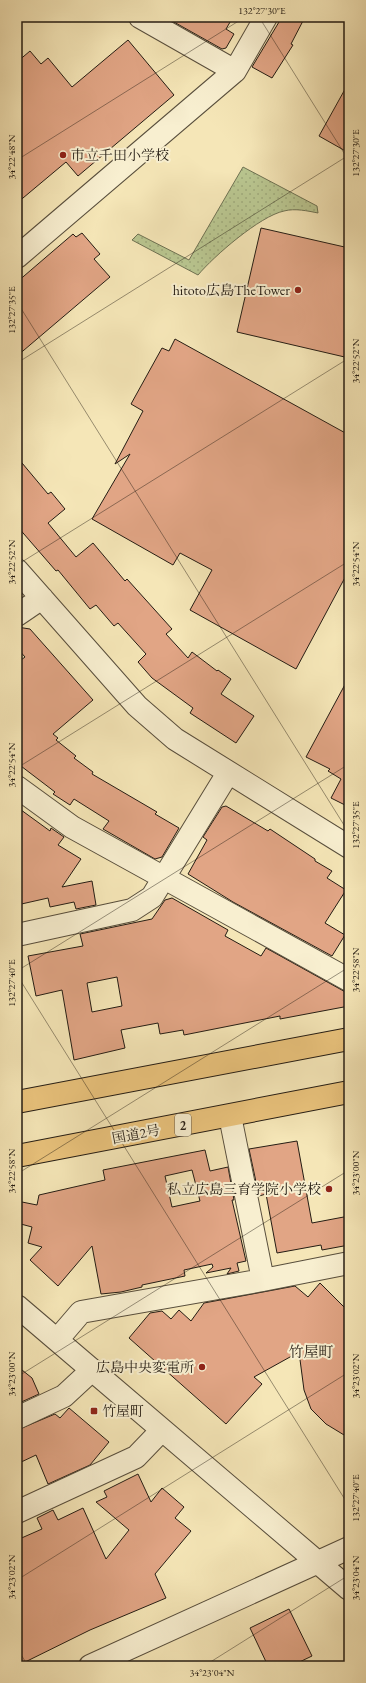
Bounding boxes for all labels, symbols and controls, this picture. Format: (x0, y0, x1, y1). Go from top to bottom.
text: 132°27'30"E (238, 4, 286, 17)
text: 132°27'30"E (349, 129, 362, 177)
text: 34°22'48"N (5, 134, 18, 179)
place label: 市立千田小学校 (71, 146, 169, 164)
marker: 市立千田小学校 (58, 150, 68, 160)
place label: hitoto広島TheTower (173, 281, 290, 299)
marker: hitoto広島TheTower (293, 285, 303, 295)
text: 132°27'35"E (5, 286, 18, 334)
text: 34°22'52"N (349, 338, 362, 383)
text: 34°22'52"N (5, 539, 18, 584)
text: 34°22'54"N (349, 541, 362, 586)
text: 34°22'54"N (5, 742, 18, 787)
text: 132°27'35"E (349, 801, 362, 849)
text: 34°22'58"N (349, 947, 362, 992)
text: 132°27'40"E (5, 959, 18, 1007)
road number: 2 (175, 1114, 191, 1136)
street label: 国道2号 (110, 1121, 162, 1147)
text: 34°22'58"N (5, 1148, 18, 1193)
text: 34°23'00"N (349, 1150, 362, 1195)
place label: 私立広島三育学院小学校 (167, 1180, 321, 1198)
marker: 私立広島三育学院小学校 (324, 1184, 334, 1194)
district label: 竹屋町 (288, 1342, 334, 1361)
text: 34°23'00"N (5, 1351, 18, 1396)
text: 34°23'02"N (349, 1353, 362, 1398)
place label: 広島中央変電所 (96, 1358, 194, 1376)
marker: 広島中央変電所 (197, 1362, 207, 1372)
place label: 竹屋町 (102, 1402, 144, 1420)
marker: 竹屋町 (89, 1406, 99, 1416)
text: 132°27'40"E (349, 1474, 362, 1522)
text: 34°23'02"N (5, 1554, 18, 1599)
text: 34°23'04"N (349, 1555, 362, 1600)
text: 34°23'04"N (190, 1666, 235, 1679)

